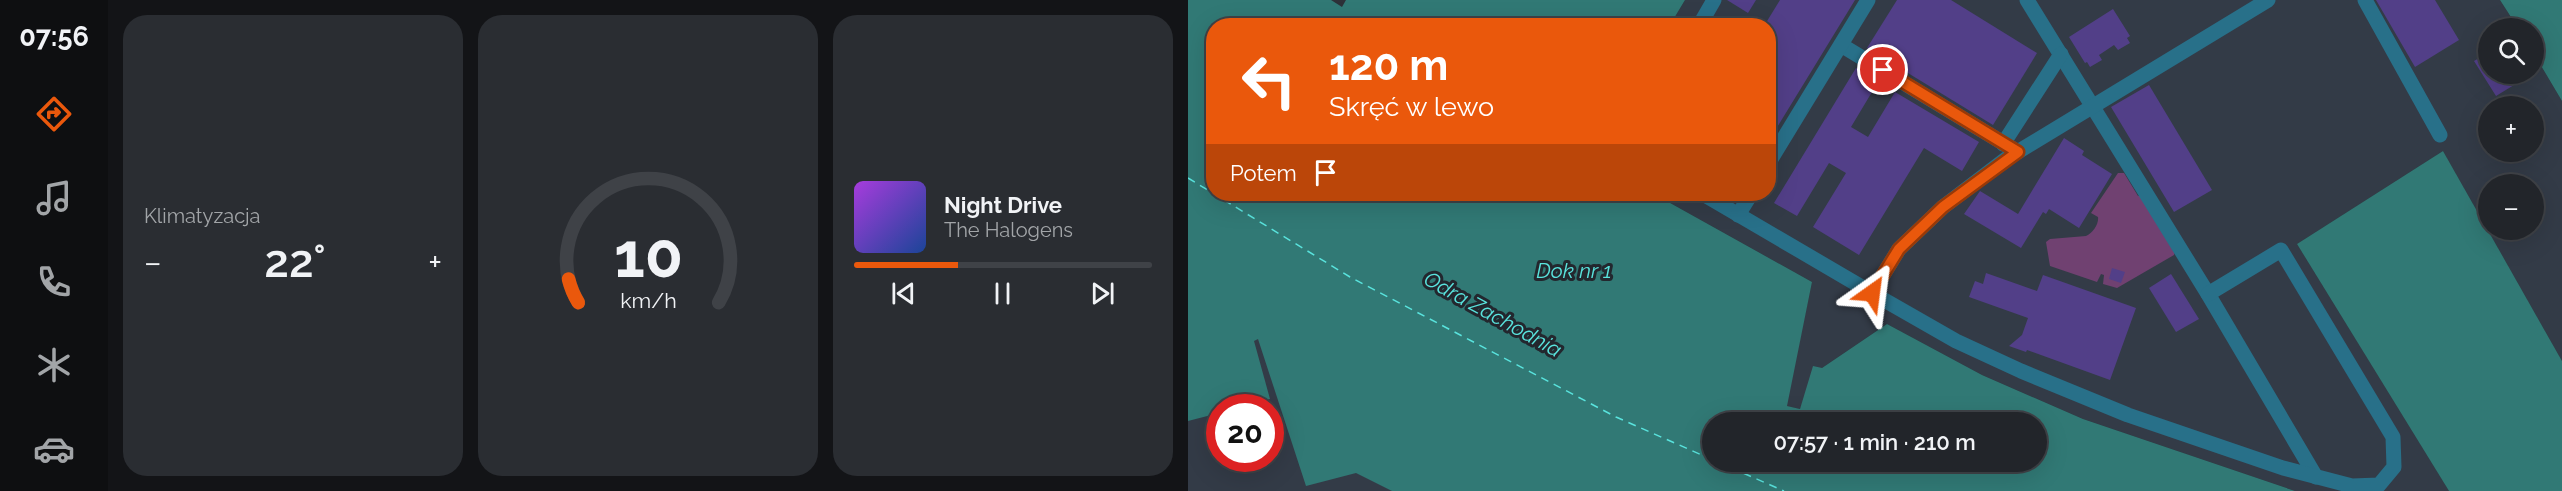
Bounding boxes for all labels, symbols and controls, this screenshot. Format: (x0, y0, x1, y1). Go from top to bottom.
map controls (2478, 18, 2544, 240)
button: search (2478, 18, 2544, 84)
text: 07:56 (19, 21, 89, 52)
text: 120 m (1329, 41, 1448, 90)
icon: left (1230, 42, 1308, 120)
pin (1857, 44, 1908, 95)
icon: arrive (1866, 53, 1899, 86)
text: Skręć w lewo (1329, 91, 1494, 122)
icon: directions (33, 93, 75, 135)
button: + (2478, 96, 2544, 162)
icon: arrive (1309, 156, 1342, 189)
text: Potem (1230, 160, 1297, 186)
button: − (2478, 174, 2544, 240)
icon: music (33, 177, 75, 219)
text: Night Drive (944, 192, 1062, 218)
text: Klimatyzacja (144, 204, 261, 228)
text: 10 (613, 218, 683, 292)
text: The Halogens (944, 218, 1073, 242)
text: 22° (264, 235, 326, 288)
text: − (144, 243, 162, 282)
text: + (428, 243, 442, 282)
water label: Dok nr 1 (1536, 258, 1612, 283)
icon: phone (33, 261, 75, 303)
position arrow (1840, 261, 1904, 325)
water label: Odra Zachodnia (1420, 266, 1566, 362)
icon: previous (887, 277, 920, 310)
icon: pause (986, 277, 1019, 310)
icon: next (1086, 277, 1119, 310)
text: km/h (620, 288, 676, 313)
icon: climate (33, 344, 75, 386)
speed limit sign: 20 (1206, 394, 1284, 472)
icon: car (33, 428, 75, 470)
text: 07:57 · 1 min · 210 m (1773, 429, 1976, 455)

